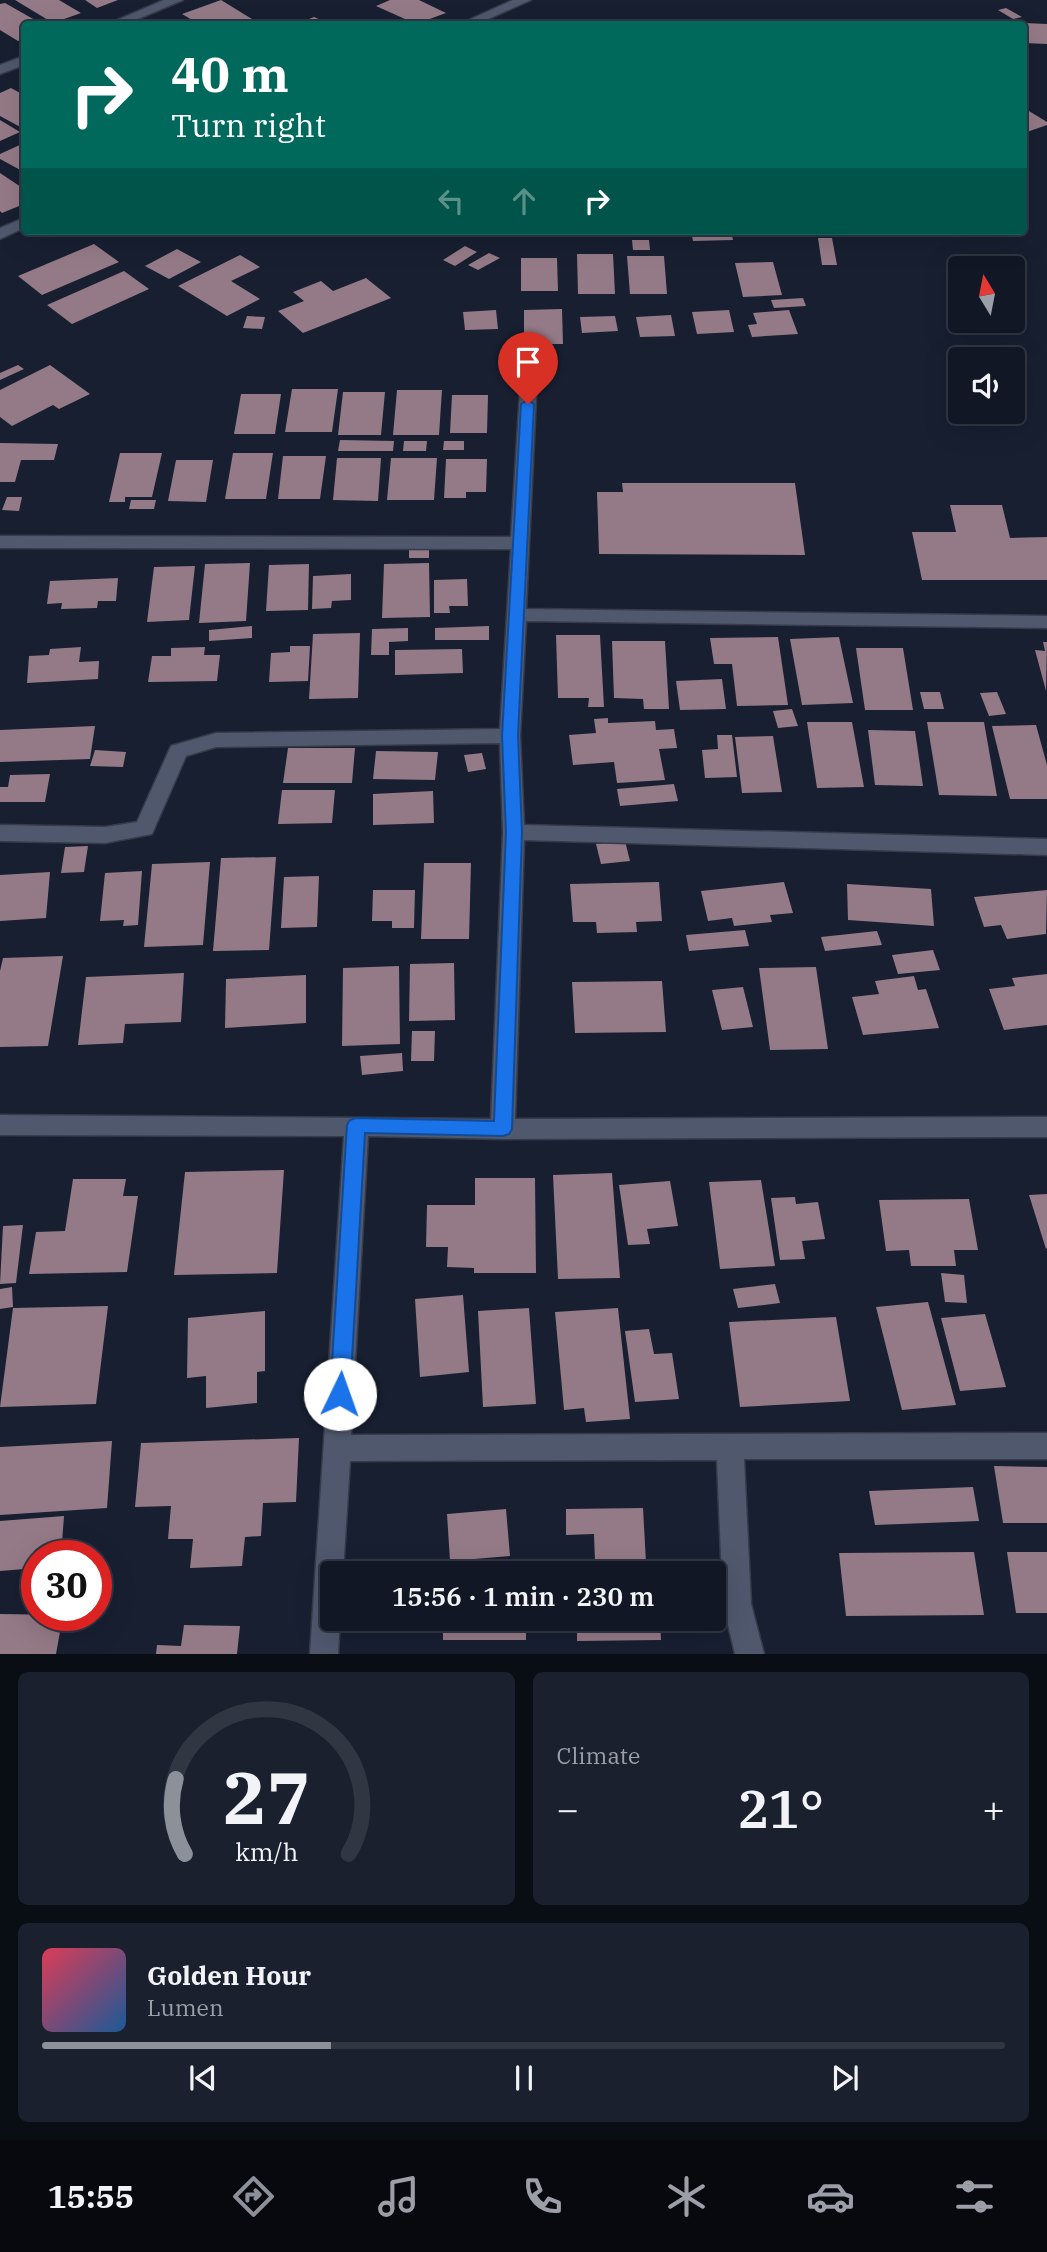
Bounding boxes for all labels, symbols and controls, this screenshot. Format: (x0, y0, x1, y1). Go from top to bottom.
text: 40 m (171, 42, 289, 105)
icon: right (56, 49, 147, 140)
text: Turn right (171, 104, 326, 146)
icon: left (432, 182, 470, 220)
icon: ahead (505, 182, 543, 220)
icon: right (578, 182, 616, 220)
north arrow (948, 256, 1026, 332)
map controls (948, 256, 1025, 424)
pin (498, 332, 558, 404)
icon: arrive (509, 343, 547, 381)
button: sound (948, 347, 1025, 424)
position arrow (303, 1357, 377, 1431)
speed limit sign: 30 (21, 1540, 112, 1631)
text: 15:56 · 1 min · 230 m (392, 1579, 654, 1613)
text: Climate (557, 1740, 640, 1770)
text: 27 (223, 1750, 310, 1845)
text: 21° (737, 1775, 824, 1842)
text: − (557, 1784, 579, 1833)
text: + (982, 1784, 1005, 1833)
text: km/h (235, 1835, 298, 1868)
text: Golden Hour (147, 1958, 311, 1992)
text: Lumen (147, 1992, 224, 2022)
icon: previous (184, 2059, 222, 2097)
icon: pause (505, 2059, 543, 2097)
icon: next (826, 2059, 864, 2097)
icon: directions (229, 2172, 278, 2221)
icon: music (374, 2172, 423, 2221)
icon: phone (518, 2172, 567, 2221)
icon: climate (662, 2172, 711, 2221)
icon: car (806, 2172, 855, 2221)
icon: filters (950, 2172, 999, 2221)
text: 15:55 (48, 2175, 134, 2217)

